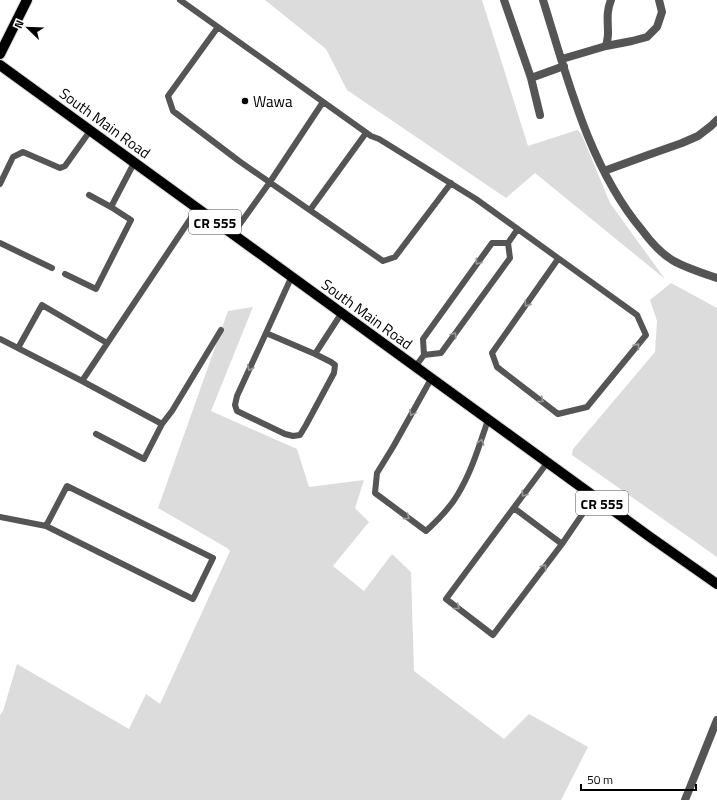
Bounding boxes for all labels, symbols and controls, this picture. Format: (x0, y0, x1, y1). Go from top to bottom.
north arrow (8, 8, 48, 48)
text: N (10, 17, 28, 31)
street label: South Main Road (55, 82, 155, 164)
place label: Wawa (253, 90, 293, 113)
marker: Wawa (240, 96, 250, 106)
road number: CR 555 (189, 210, 241, 234)
one-way arrow (476, 257, 483, 264)
street label: South Main Road (317, 273, 417, 355)
one-way arrow (525, 299, 532, 306)
one-way arrow (449, 333, 456, 340)
one-way arrow (632, 344, 639, 351)
one-way arrow (247, 364, 255, 371)
one-way arrow (536, 396, 543, 403)
one-way arrow (409, 409, 417, 416)
one-way arrow (476, 438, 484, 445)
one-way arrow (522, 490, 529, 497)
road number: CR 555 (576, 491, 628, 515)
one-way arrow (403, 512, 410, 519)
one-way arrow (540, 564, 547, 571)
one-way arrow (453, 603, 460, 610)
scale bar (581, 766, 696, 792)
text: 50 m (587, 770, 613, 789)

